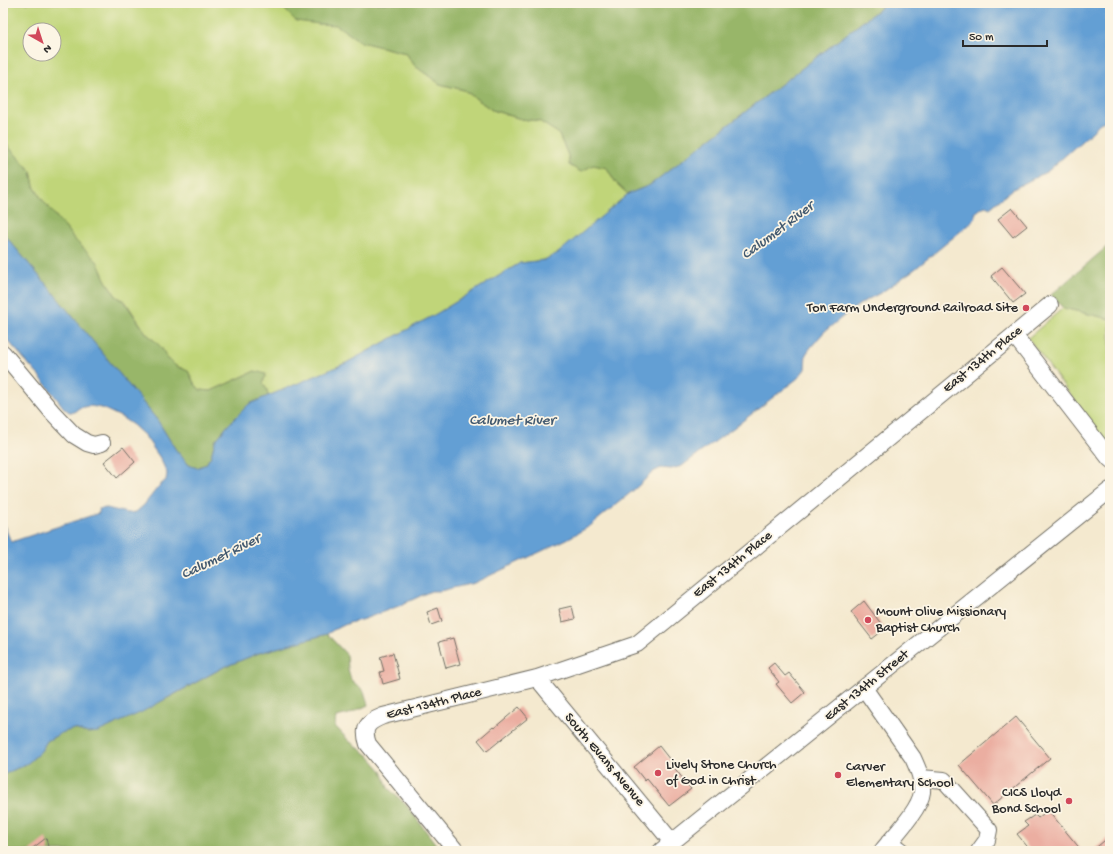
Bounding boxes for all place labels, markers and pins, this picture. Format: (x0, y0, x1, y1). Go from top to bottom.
place label: Ton Farm Underground Railroad Site (806, 300, 1019, 317)
marker: Ton Farm Underground Railroad Site (1021, 303, 1031, 313)
place label: Mount Olive Missionary Baptist Church (875, 604, 1006, 637)
marker: Mount Olive Missionary Baptist Church (863, 615, 873, 625)
place label: Lively Stone Church of God in Christ (666, 757, 777, 790)
place label: Carver Elementary School (846, 759, 954, 792)
marker: Lively Stone Church of God in Christ (653, 768, 663, 778)
marker: Carver Elementary School (833, 770, 843, 780)
place label: CICS Lloyd Bond School (991, 785, 1063, 818)
marker: CICS Lloyd Bond School (1064, 796, 1074, 806)

